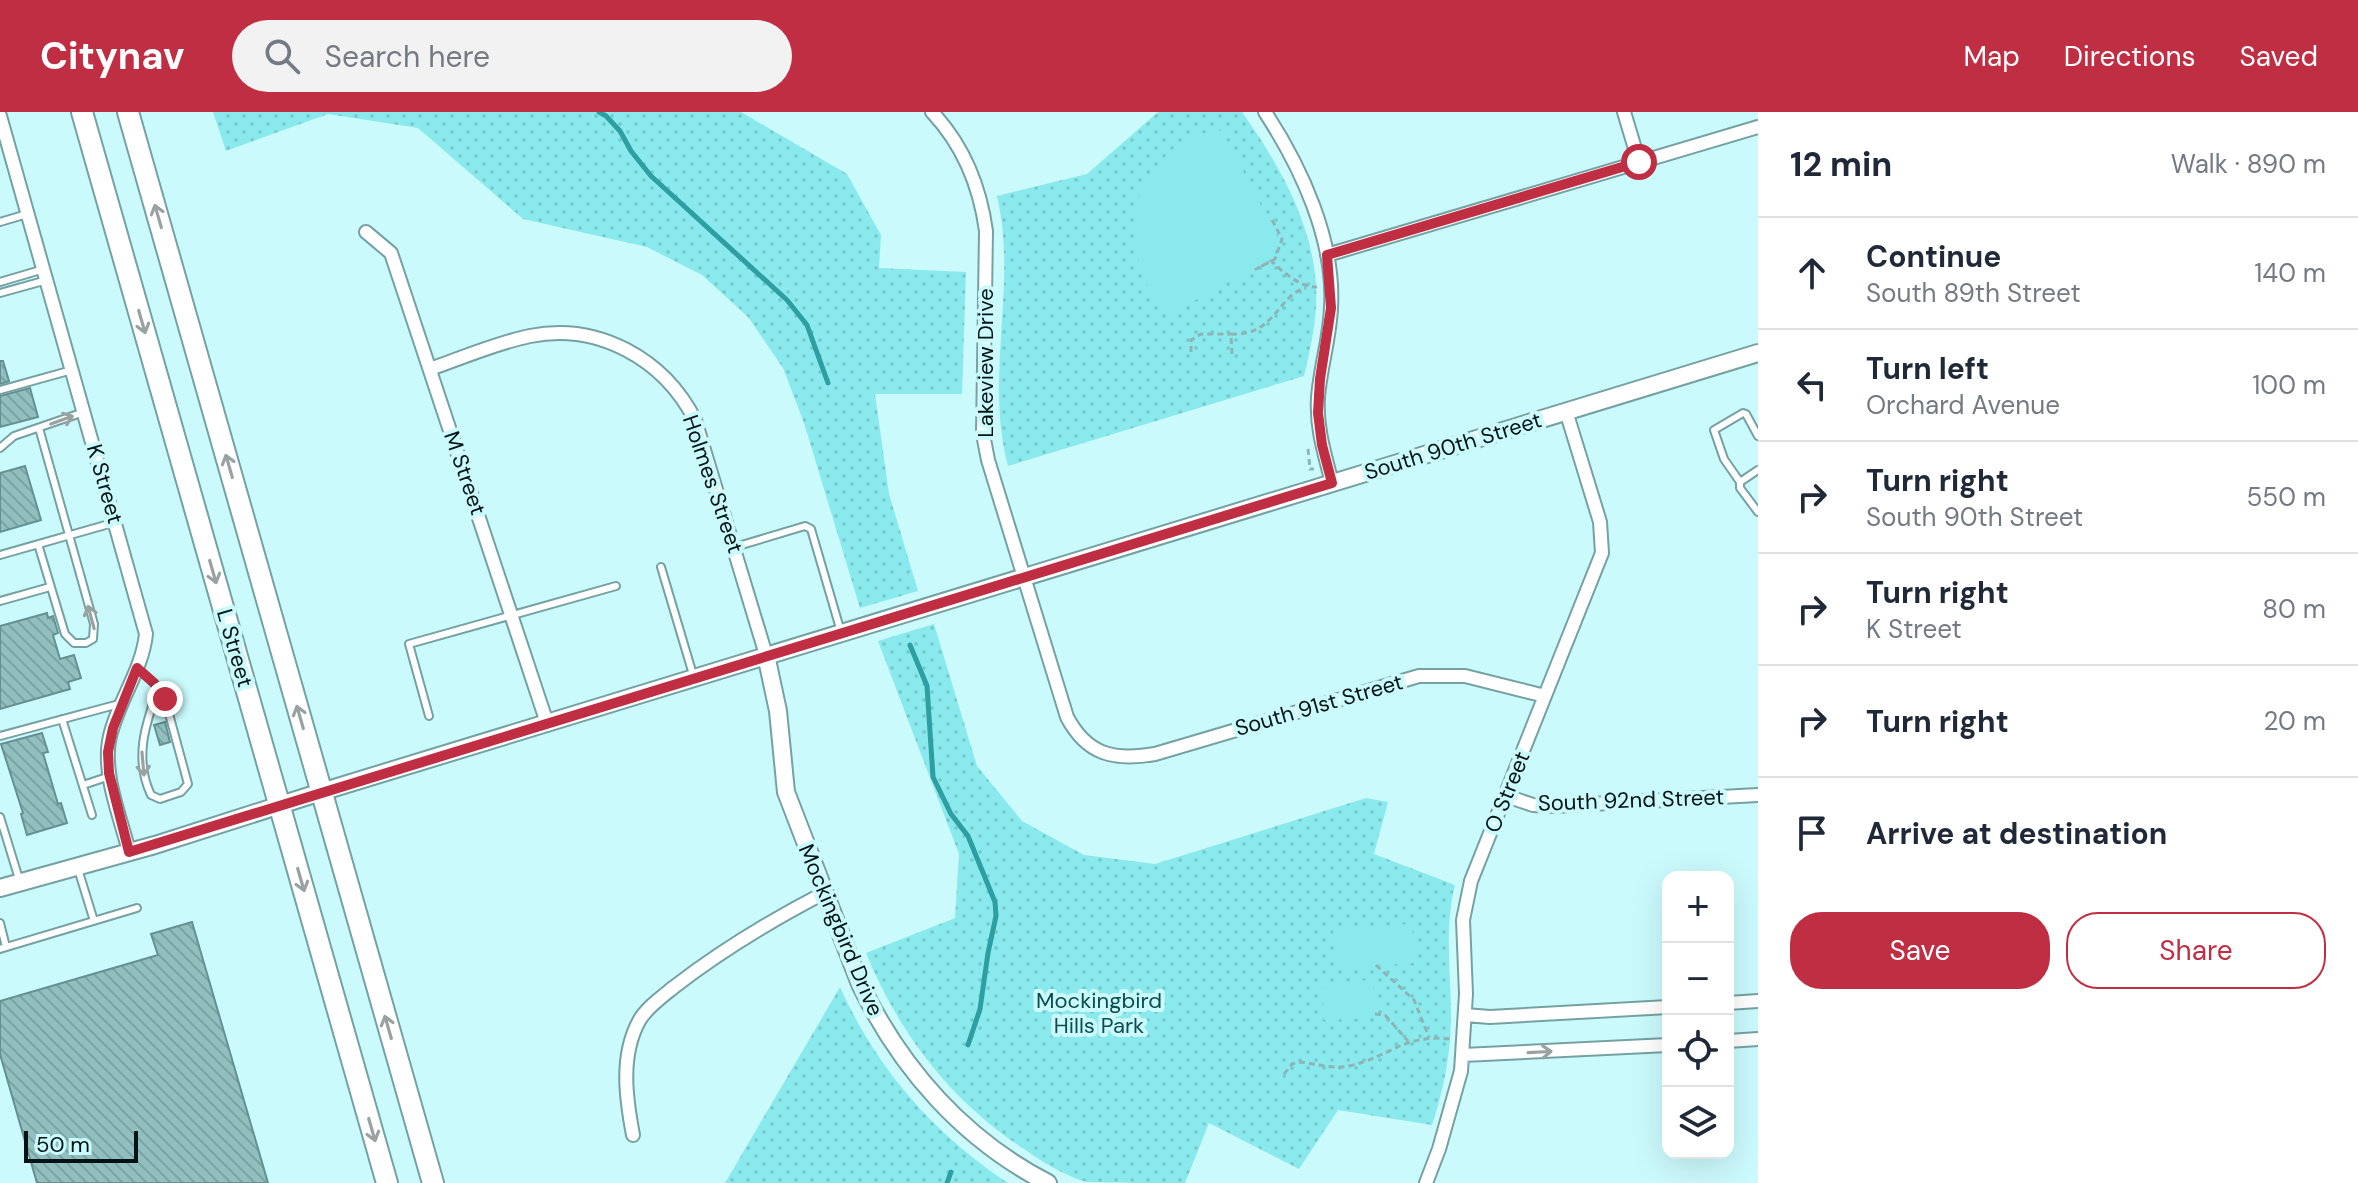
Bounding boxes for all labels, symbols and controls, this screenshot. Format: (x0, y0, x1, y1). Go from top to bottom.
search box (232, 20, 792, 92)
text: Citynav (40, 31, 184, 81)
icon: search (260, 34, 304, 78)
text: Search here (324, 37, 490, 76)
text: Map (1963, 38, 2020, 75)
text: Directions (2064, 38, 2196, 75)
text: Saved (2240, 38, 2318, 75)
text: 12 min (1790, 142, 1892, 187)
route start (1621, 144, 1657, 180)
text: Walk · 890 m (2171, 147, 2326, 181)
one-way arrow (149, 204, 164, 230)
text: Continue (1866, 237, 2001, 276)
icon: ahead (1790, 251, 1834, 295)
text: 140 m (2254, 256, 2326, 290)
text: South 89th Street (1866, 276, 2081, 310)
street label: Lakeview Drive (971, 288, 1000, 438)
one-way arrow (135, 308, 150, 334)
text: Turn left (1866, 349, 1989, 388)
icon: left (1790, 363, 1834, 407)
text: 100 m (2252, 368, 2326, 402)
text: Orchard Avenue (1866, 388, 2060, 422)
street label: South 90th Street (1361, 405, 1545, 487)
one-way arrow (49, 411, 74, 426)
street label: Holmes Street (676, 411, 750, 557)
street label: M Street (437, 427, 493, 519)
street label: K Street (80, 441, 130, 527)
one-way arrow (221, 454, 236, 480)
text: Turn right (1866, 461, 2009, 500)
icon: right (1790, 475, 1834, 519)
text: 550 m (2246, 480, 2326, 514)
text: South 90th Street (1866, 500, 2083, 534)
one-way arrow (206, 558, 221, 584)
text: Turn right (1866, 573, 2009, 612)
icon: right (1790, 587, 1834, 631)
text: 80 m (2262, 592, 2326, 626)
one-way arrow (83, 605, 98, 630)
street label: L Street (210, 606, 260, 690)
text: K Street (1866, 612, 1962, 646)
street label: South 91st Street (1232, 667, 1406, 743)
route end (147, 681, 183, 717)
icon: right (1790, 699, 1834, 743)
text: Turn right (1866, 702, 2009, 741)
one-way arrow (291, 704, 306, 730)
text: 20 m (2263, 704, 2326, 738)
street label: O Street (1478, 747, 1536, 837)
one-way arrow (136, 751, 151, 777)
street label: South 92nd Street (1537, 782, 1725, 818)
icon: arrive (1790, 811, 1834, 855)
text: Arrive at destination (1866, 814, 2167, 853)
street label: Mockingbird Drive (792, 840, 890, 1020)
one-way arrow (294, 867, 309, 893)
map controls (1662, 871, 1734, 1159)
button: + (1662, 871, 1734, 943)
button: Save (1790, 912, 2050, 989)
button: Share (2066, 912, 2326, 989)
button: − (1662, 943, 1734, 1015)
park label: Mockingbird Hills Park (1036, 986, 1162, 1040)
one-way arrow (380, 1015, 395, 1041)
button: locate (1662, 1015, 1734, 1087)
one-way arrow (1526, 1045, 1553, 1060)
button: layers (1662, 1087, 1734, 1159)
one-way arrow (365, 1117, 380, 1143)
scale bar (24, 1127, 138, 1163)
text: 50 m (36, 1130, 90, 1159)

